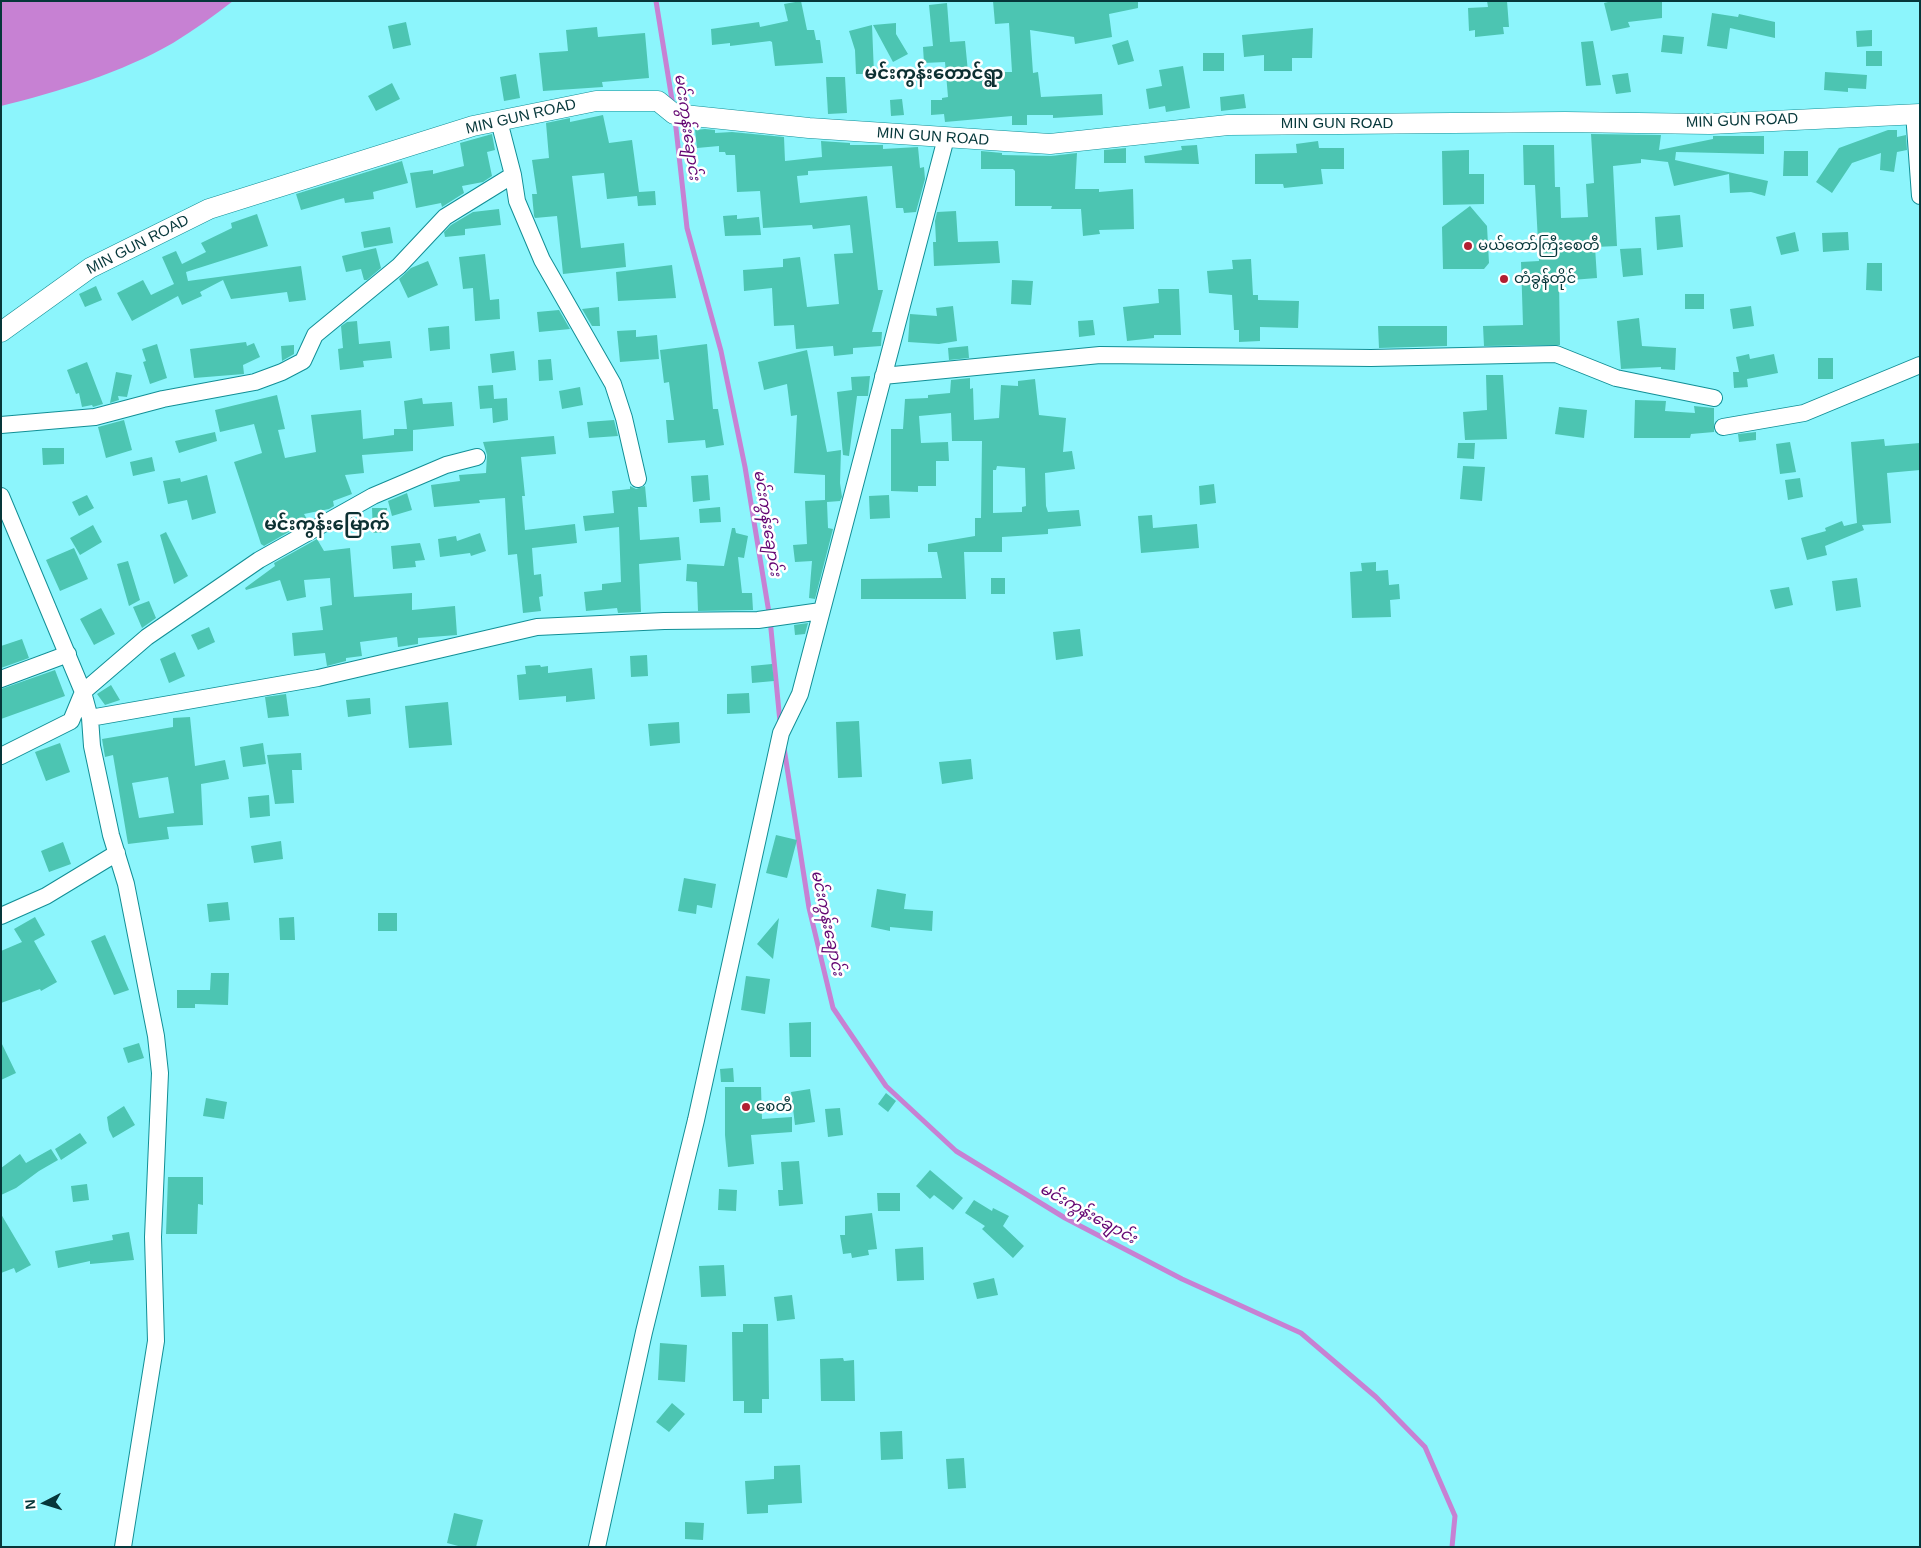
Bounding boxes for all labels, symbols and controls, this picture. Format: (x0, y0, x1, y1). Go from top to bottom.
district label: မင်းကွန်းတောင်ရွာ (865, 63, 1003, 85)
water label: မင်းကွန်းချောင်း (670, 72, 704, 182)
street label: MIN GUN ROAD (464, 96, 578, 138)
street label: MIN GUN ROAD (1685, 110, 1799, 132)
street label: MIN GUN ROAD (1281, 115, 1393, 133)
street label: MIN GUN ROAD (876, 124, 990, 150)
street label: MIN GUN ROAD (84, 211, 192, 279)
place label: မယ်တော်ကြီးစေတီ (1478, 237, 1600, 255)
marker: မယ်တော်ကြီးစေတီ (1462, 240, 1474, 252)
place label: တံခွန်တိုင် (1514, 270, 1576, 288)
marker: တံခွန်တိုင် (1498, 273, 1510, 285)
water label: မင်းကွန်းချောင်း (749, 468, 785, 578)
district label: မင်းကွန်းမြောက် (264, 514, 390, 536)
water label: မင်းကွန်းချောင်း (806, 868, 848, 978)
place label: စေတီ (756, 1098, 792, 1116)
marker: စေတီ (740, 1101, 752, 1113)
water label: မင်းကွန်းချောင်း (1036, 1180, 1140, 1248)
north arrow (20, 1478, 70, 1528)
text: N (22, 1499, 38, 1510)

